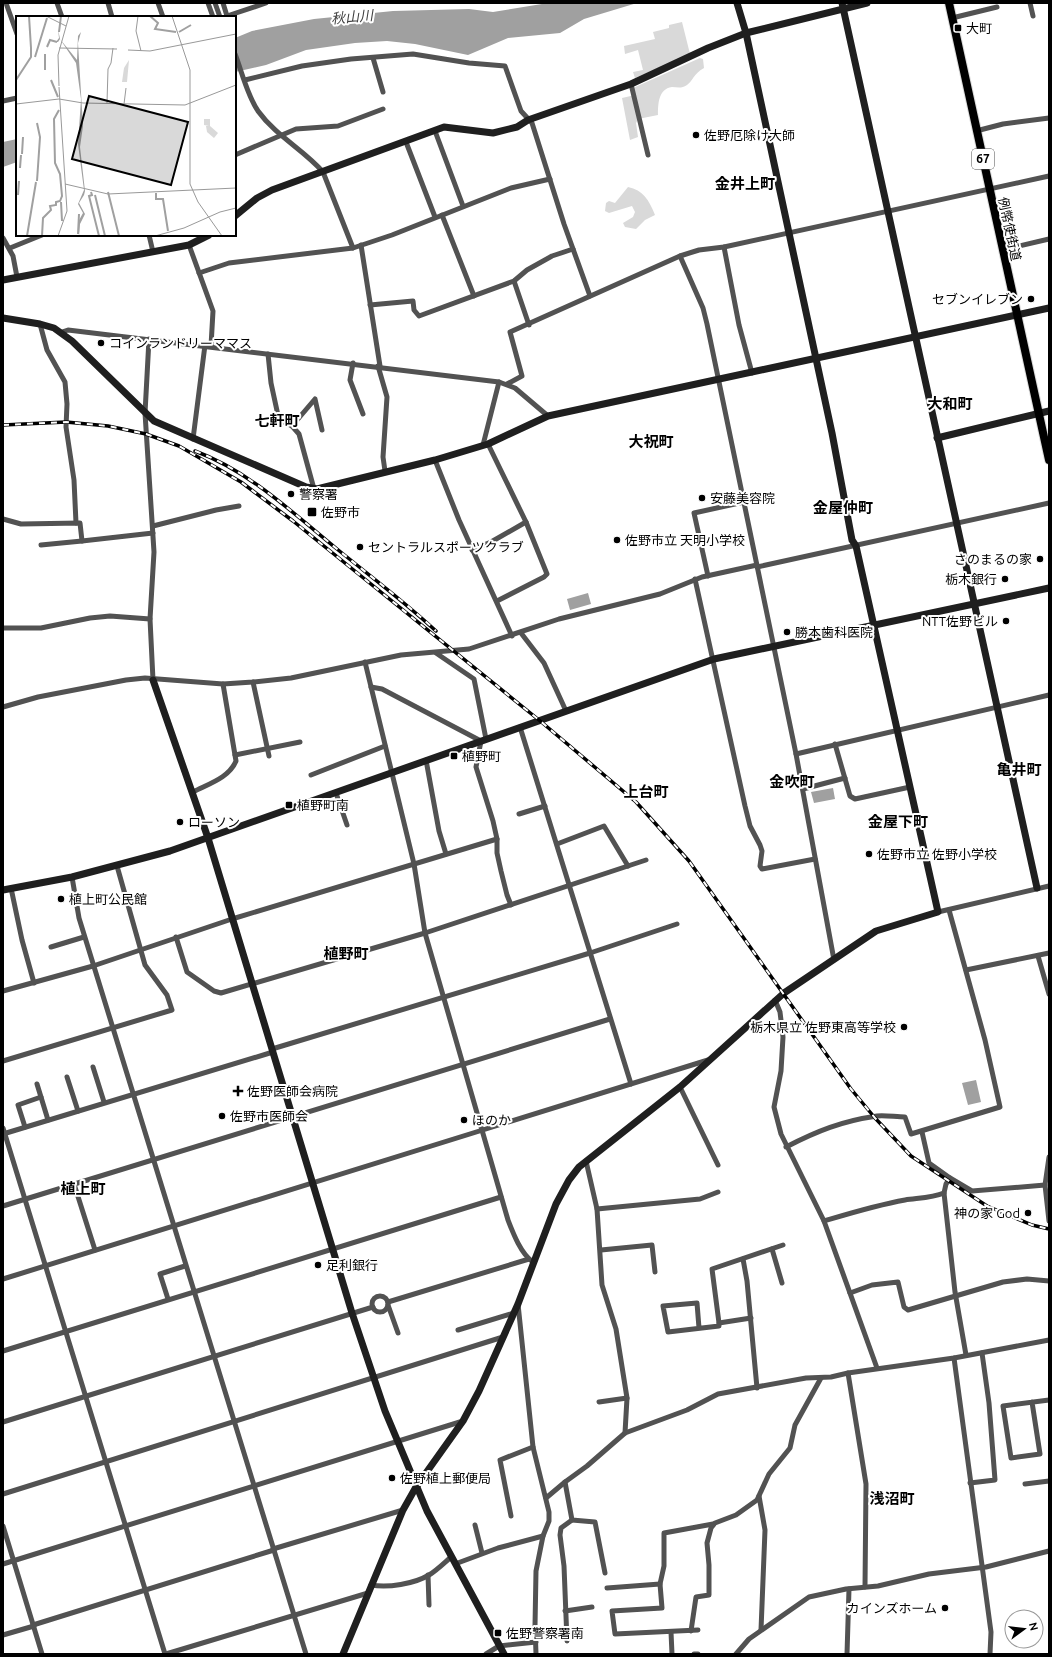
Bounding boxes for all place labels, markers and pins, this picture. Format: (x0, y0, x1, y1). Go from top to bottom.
place label: 大町 (966, 21, 992, 35)
marker: 大町 (953, 23, 963, 33)
place label: 佐野厄除け大師 (704, 128, 795, 142)
marker: 佐野厄除け大師 (691, 130, 701, 140)
place label: セブンイレブン (932, 292, 1023, 306)
marker: セブンイレブン (1026, 294, 1036, 304)
place label: コインランドリーママス (109, 336, 252, 350)
marker: コインランドリーママス (96, 338, 106, 348)
place label: 警察署 (299, 487, 338, 501)
marker: 警察署 (286, 489, 296, 499)
place label: 安藤美容院 (710, 491, 775, 505)
marker: 安藤美容院 (697, 493, 707, 503)
place label: 佐野市 (321, 505, 360, 519)
marker: 佐野市 (306, 506, 318, 518)
place label: 佐野市立 天明小学校 (625, 533, 745, 547)
marker: 佐野市立 天明小学校 (612, 535, 622, 545)
place label: セントラルスポーツクラブ (368, 540, 524, 554)
marker: セントラルスポーツクラブ (355, 542, 365, 552)
place label: さのまるの家 (954, 552, 1032, 566)
marker: さのまるの家 (1035, 554, 1045, 564)
place label: 栃木銀行 (945, 572, 997, 586)
marker: 栃木銀行 (1000, 574, 1010, 584)
place label: NTT佐野ビル (922, 614, 998, 628)
marker: NTT佐野ビル (1001, 616, 1011, 626)
place label: 勝本歯科医院 (795, 625, 873, 639)
marker: 勝本歯科医院 (782, 627, 792, 637)
place label: 植野町 (462, 749, 501, 763)
marker: 植野町 (449, 751, 459, 761)
place label: 植野町南 (297, 798, 349, 812)
marker: 植野町南 (284, 800, 294, 810)
place label: ローソン (188, 815, 240, 829)
marker: ローソン (175, 817, 185, 827)
place label: 佐野市立 佐野小学校 (877, 847, 997, 861)
marker: 佐野市立 佐野小学校 (864, 849, 874, 859)
place label: 植上町公民館 (69, 892, 147, 906)
marker: 植上町公民館 (56, 894, 66, 904)
place label: 栃木県立 佐野東高等学校 (750, 1020, 896, 1034)
marker: 栃木県立 佐野東高等学校 (899, 1022, 909, 1032)
place label: 佐野医師会病院 (247, 1084, 338, 1098)
marker: 佐野医師会病院 (232, 1085, 244, 1097)
place label: 佐野市医師会 (230, 1109, 308, 1123)
marker: 佐野市医師会 (217, 1111, 227, 1121)
place label: ほのか (472, 1113, 511, 1127)
marker: ほのか (459, 1115, 469, 1125)
place label: 神の家 God (954, 1206, 1020, 1220)
marker: 神の家 God (1023, 1208, 1033, 1218)
place label: 足利銀行 (326, 1258, 378, 1272)
marker: 足利銀行 (313, 1260, 323, 1270)
place label: 佐野植上郵便局 (400, 1471, 491, 1485)
marker: 佐野植上郵便局 (387, 1473, 397, 1483)
place label: カインズホーム (847, 1601, 937, 1615)
marker: カインズホーム (940, 1603, 950, 1613)
place label: 佐野警察署南 (506, 1626, 584, 1640)
marker: 佐野警察署南 (493, 1628, 503, 1638)

